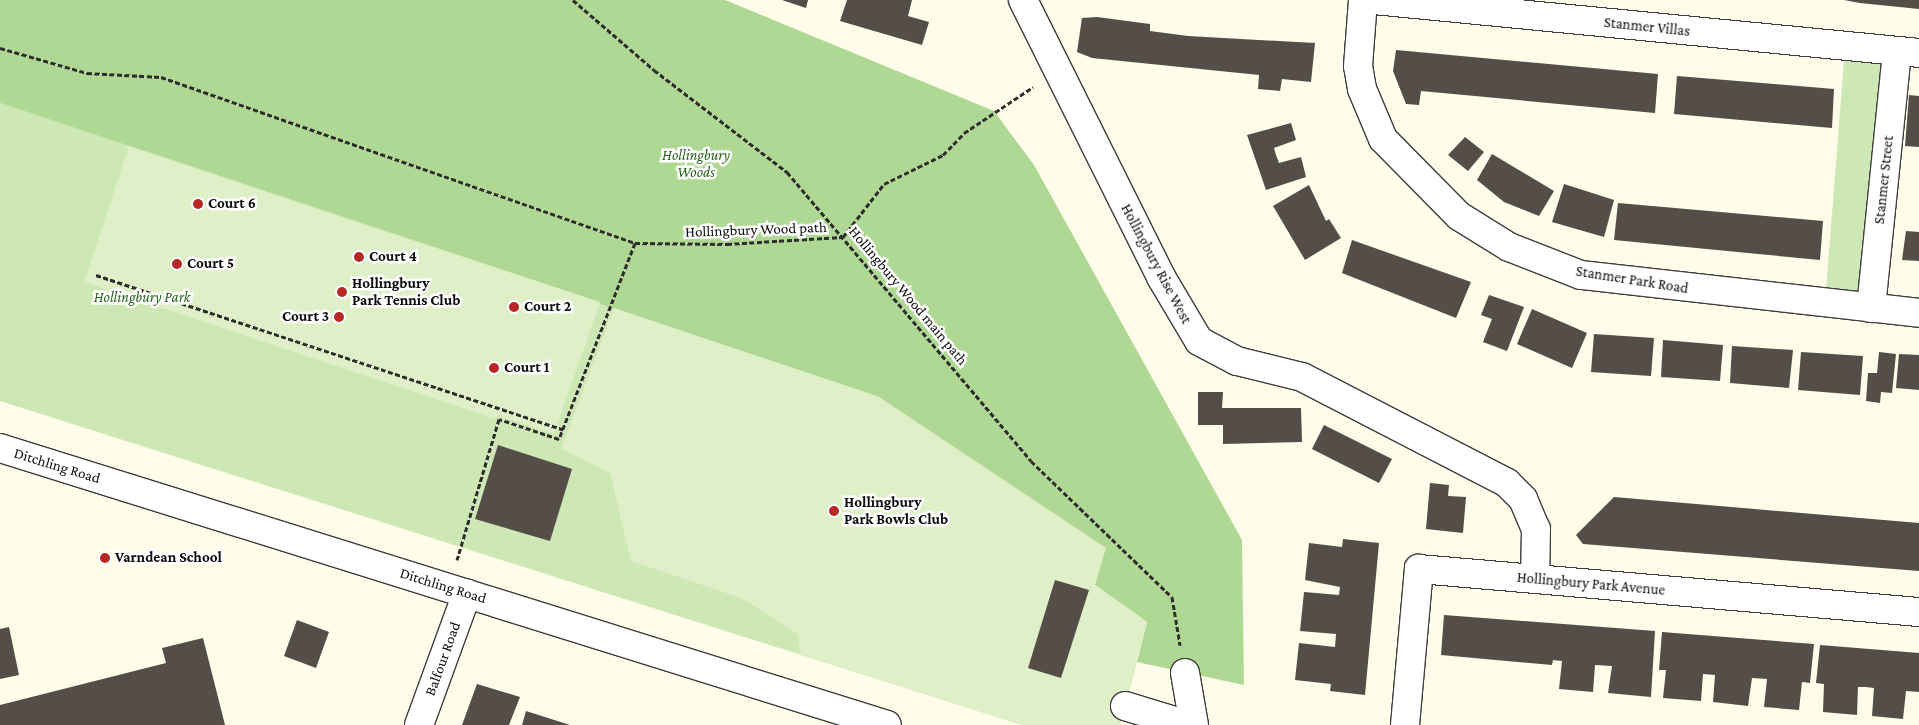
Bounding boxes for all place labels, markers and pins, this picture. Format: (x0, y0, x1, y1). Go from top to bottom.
place label: Court 6 (208, 195, 256, 213)
marker: Court 6 (192, 198, 204, 210)
place label: Court 4 (369, 248, 417, 266)
marker: Court 4 (353, 251, 365, 263)
place label: Court 5 (187, 255, 234, 273)
marker: Court 5 (171, 258, 183, 270)
place label: Hollingbury Park Tennis Club (352, 274, 460, 309)
marker: Hollingbury Park Tennis Club (336, 286, 348, 298)
place label: Court 2 (524, 298, 571, 316)
marker: Court 2 (508, 301, 520, 313)
place label: Court 3 (282, 308, 329, 326)
marker: Court 3 (333, 311, 345, 323)
place label: Court 1 (504, 359, 549, 377)
marker: Court 1 (488, 362, 500, 374)
place label: Hollingbury Park Bowls Club (844, 493, 948, 528)
marker: Hollingbury Park Bowls Club (828, 505, 840, 517)
place label: Varndean School (115, 549, 222, 567)
marker: Varndean School (99, 552, 111, 564)

